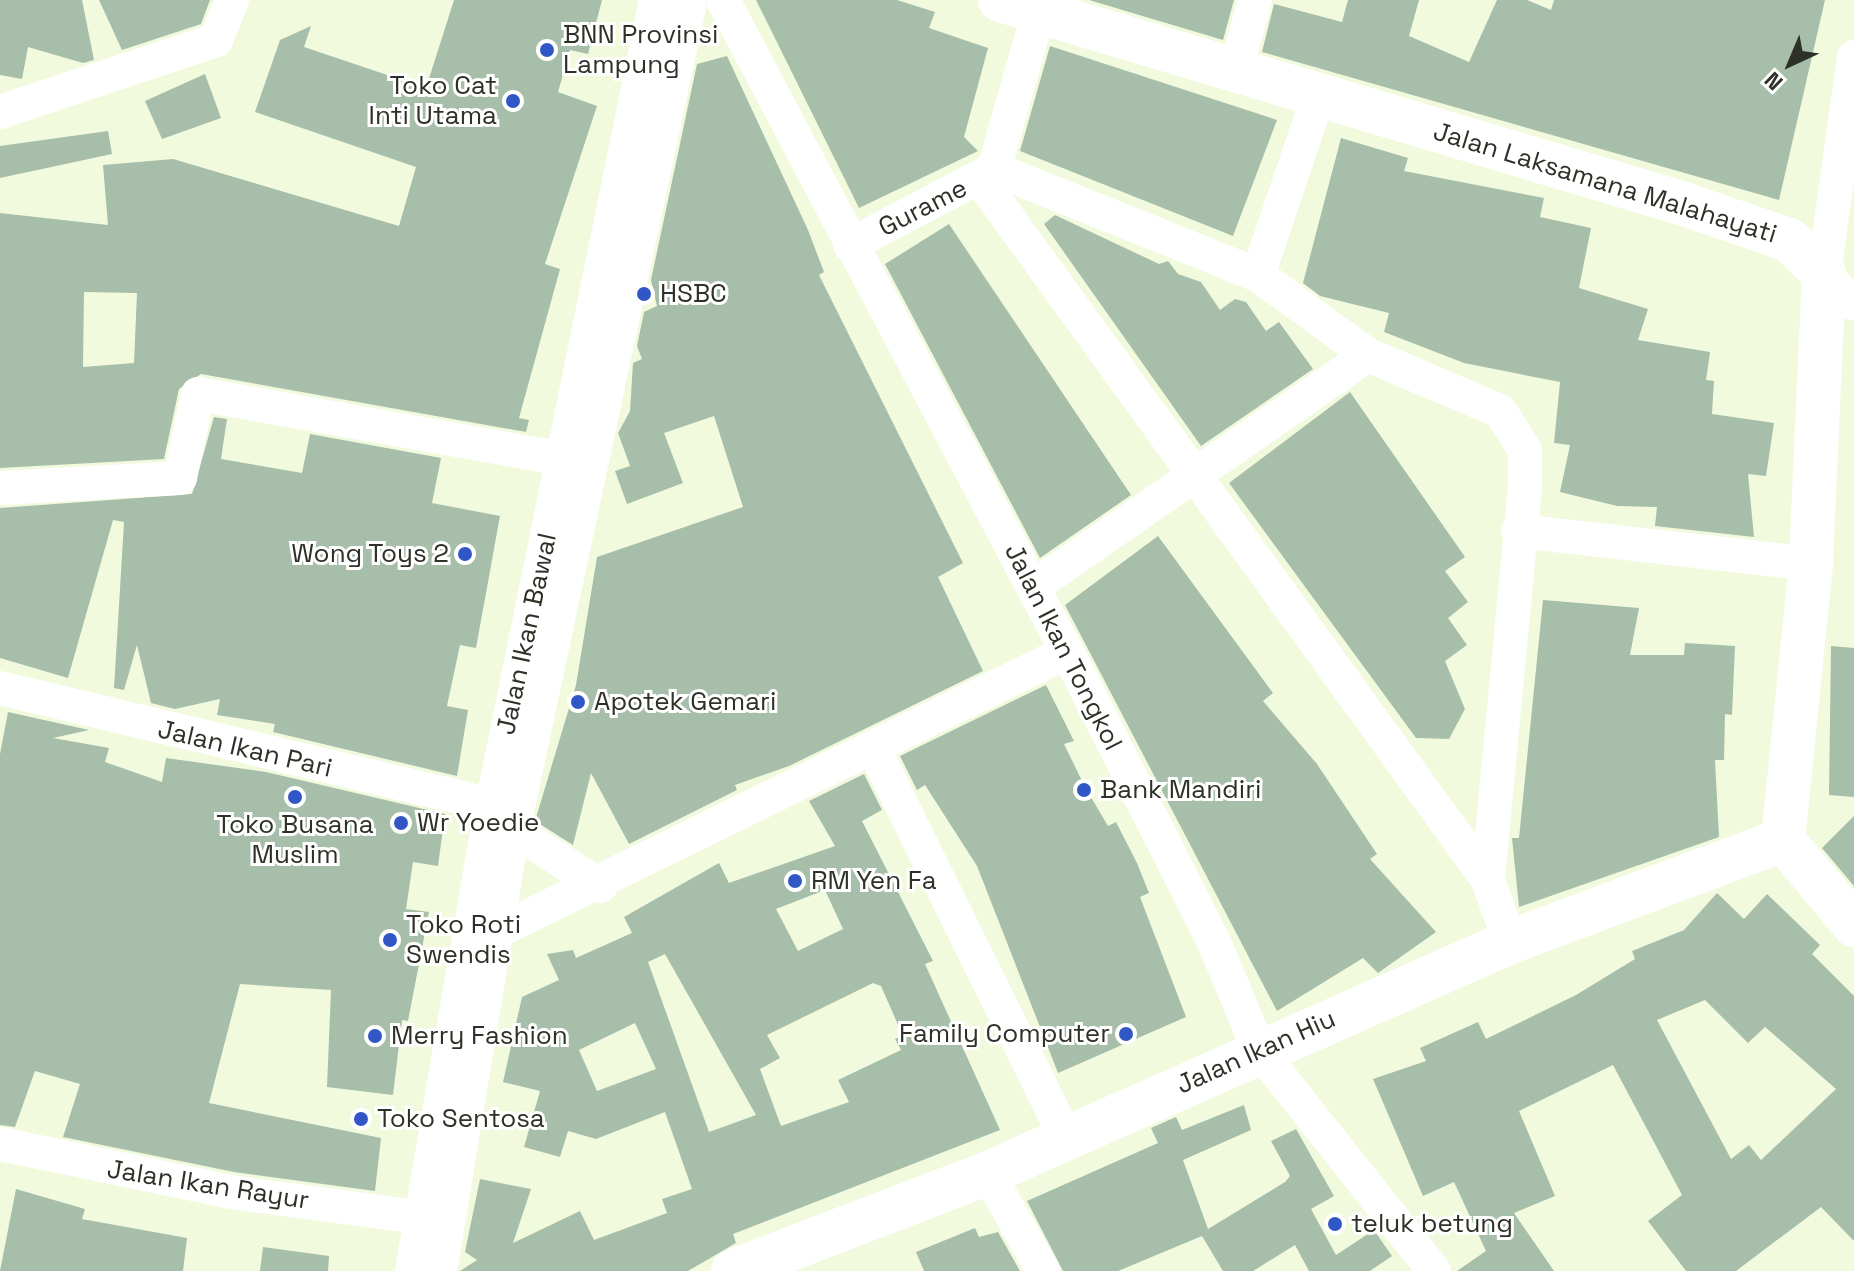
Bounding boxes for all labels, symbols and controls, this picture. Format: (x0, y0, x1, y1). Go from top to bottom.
place label: BNN Provinsi Lampung (563, 19, 718, 80)
north arrow (1750, 24, 1830, 104)
marker: BNN Provinsi Lampung (538, 41, 556, 59)
text: N (1758, 66, 1788, 96)
place label: Toko Cat Inti Utama (369, 70, 497, 132)
marker: Toko Cat Inti Utama (504, 92, 522, 110)
street label: Jalan Laksamana Malahayati (1429, 116, 1781, 250)
street label: Gurame (874, 173, 972, 243)
place label: HSBC (660, 278, 727, 310)
marker: HSBC (635, 285, 653, 303)
street label: Jalan Ikan Bawal (490, 530, 564, 738)
place label: Wong Toys 2 (291, 538, 449, 570)
street label: Jalan Ikan Tongkol (997, 538, 1129, 756)
marker: Wong Toys 2 (456, 545, 474, 563)
place label: Apotek Gemari (594, 686, 776, 718)
marker: Apotek Gemari (569, 693, 587, 711)
street label: Jalan Ikan Pari (155, 714, 335, 784)
place label: Bank Mandiri (1100, 774, 1261, 806)
marker: Bank Mandiri (1075, 781, 1093, 799)
marker: Toko Busana Muslim (286, 788, 304, 806)
place label: Wr Yoedie (417, 807, 540, 839)
place label: Toko Busana Muslim (216, 809, 374, 870)
marker: Wr Yoedie (392, 814, 410, 832)
place label: RM Yen Fa (811, 865, 937, 897)
marker: RM Yen Fa (786, 872, 804, 890)
place label: Toko Roti Swendis (406, 909, 521, 970)
marker: Toko Roti Swendis (381, 931, 399, 949)
street label: Jalan Ikan Hiu (1172, 1003, 1340, 1101)
place label: Family Computer (899, 1018, 1110, 1050)
place label: Merry Fashion (391, 1020, 568, 1052)
marker: Family Computer (1117, 1025, 1135, 1043)
marker: Merry Fashion (366, 1027, 384, 1045)
place label: Toko Sentosa (377, 1103, 545, 1135)
marker: Toko Sentosa (352, 1110, 370, 1128)
street label: Jalan Ikan Rayur (105, 1154, 311, 1216)
place label: teluk betung (1351, 1208, 1513, 1240)
marker: teluk betung (1326, 1215, 1344, 1233)

